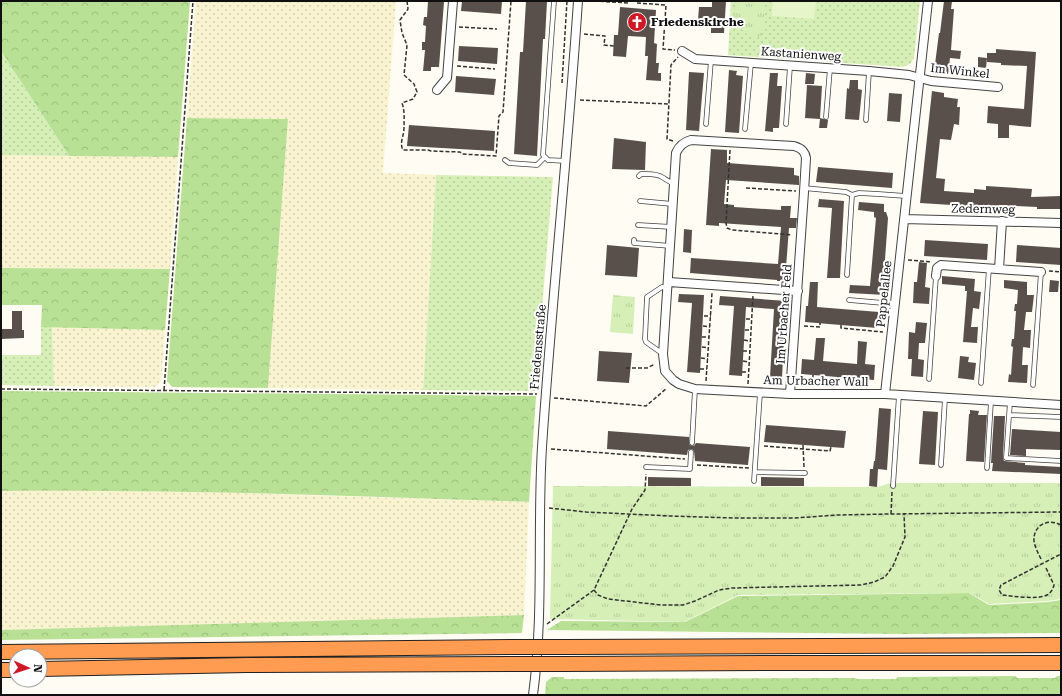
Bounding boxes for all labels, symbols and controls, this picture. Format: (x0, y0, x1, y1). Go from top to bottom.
church icon: Friedenskirche (626, 11, 648, 33)
place label: Friedenskirche (651, 15, 744, 29)
street label: Kastanienweg (760, 44, 842, 64)
street label: Im Winkel (930, 61, 991, 81)
street label: Zedernweg (951, 201, 1015, 217)
street label: Pappelallee (874, 260, 895, 328)
street label: Im Urbacher Feld (774, 263, 795, 365)
street label: Friedensstraße (527, 303, 549, 390)
street label: Am Urbacher Wall (763, 373, 869, 389)
north arrow (8, 648, 48, 688)
text: N (31, 664, 44, 674)

